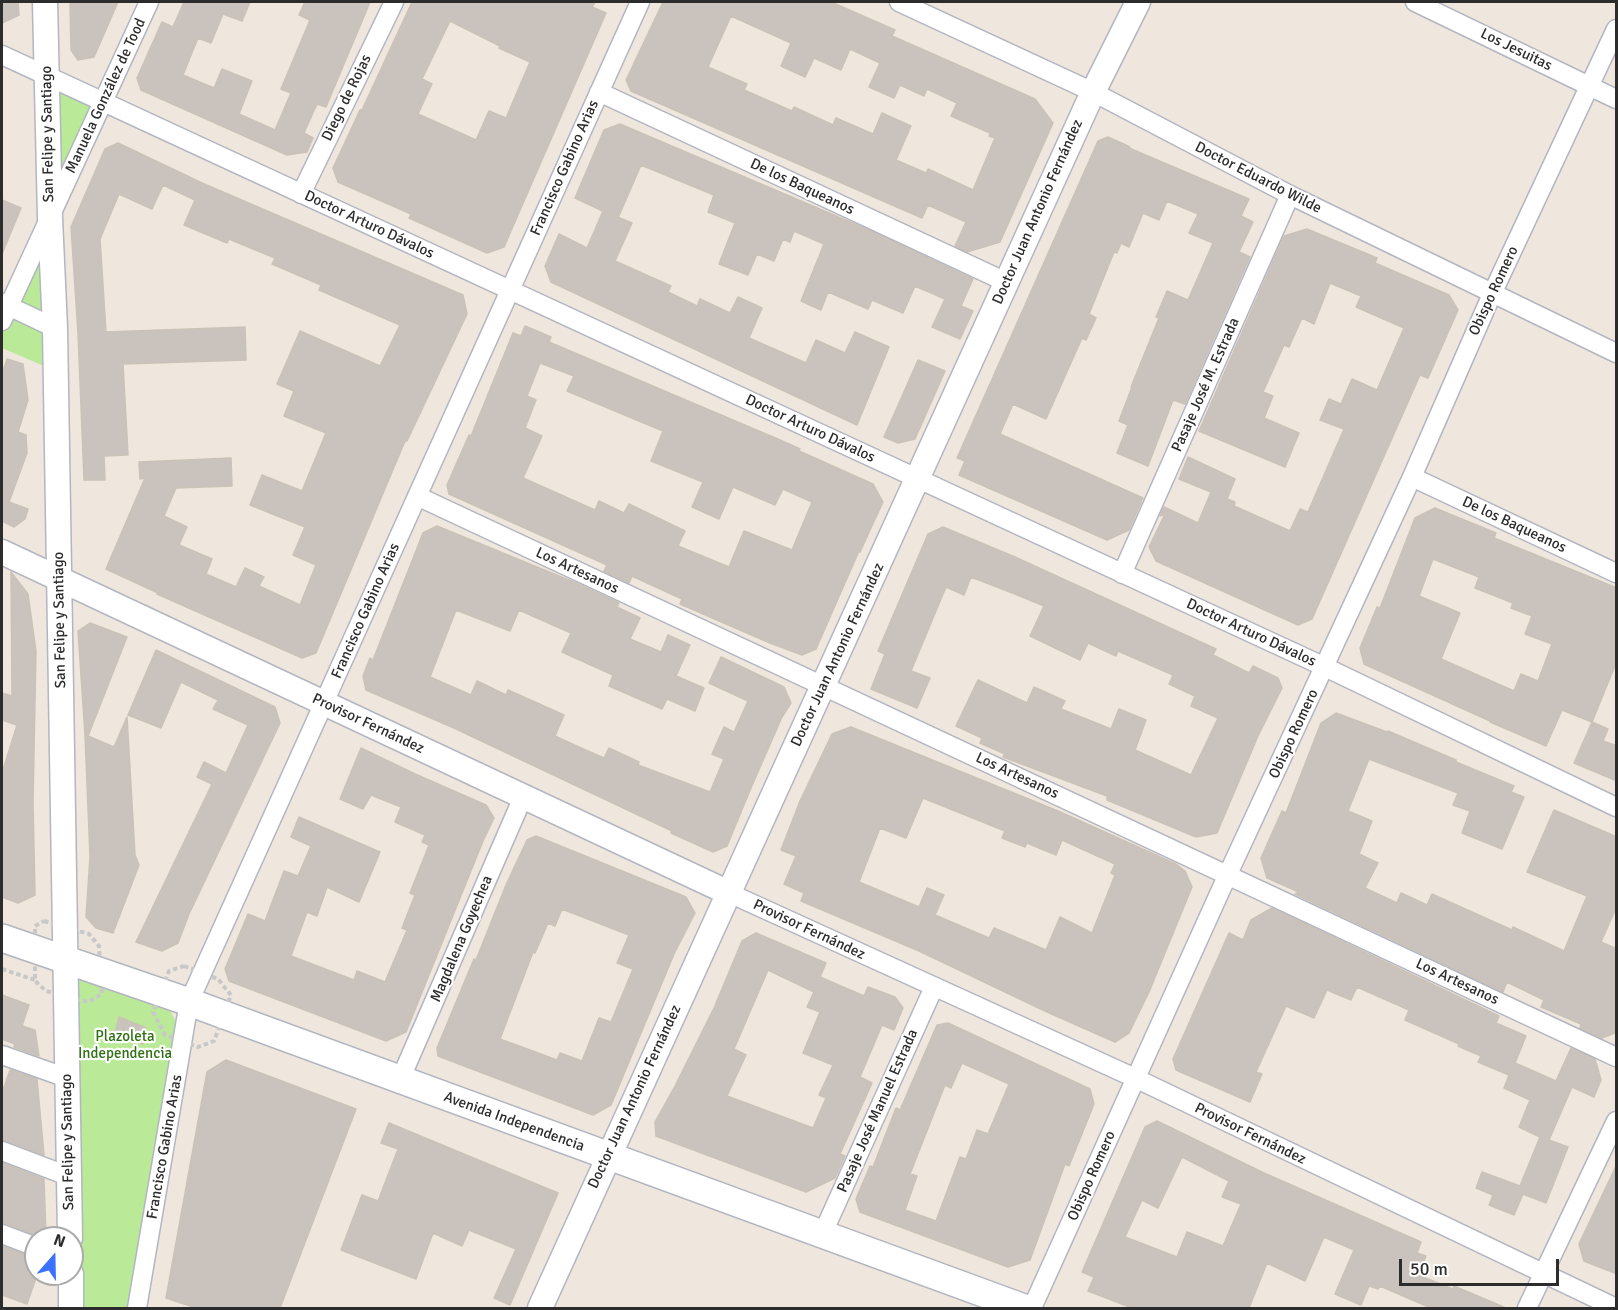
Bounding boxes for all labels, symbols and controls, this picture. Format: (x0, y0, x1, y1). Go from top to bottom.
street label: Manuela González de Tood (62, 16, 150, 176)
street label: Los Jesuitas (1477, 25, 1555, 75)
street label: Diego de Rojas (318, 52, 376, 144)
street label: San Felipe y Santiago (38, 66, 58, 202)
street label: Francisco Gabino Arias (527, 98, 603, 238)
street label: Doctor Juan Antonio Fernández (989, 117, 1087, 307)
street label: Doctor Eduardo Wilde (1192, 138, 1324, 218)
street label: De los Baqueanos (747, 155, 857, 219)
street label: Doctor Arturo Dávalos (301, 187, 437, 263)
street label: Obispo Romero (1465, 243, 1523, 339)
street label: Pasaje José M. Estrada (1168, 315, 1244, 455)
street label: Doctor Arturo Dávalos (742, 391, 878, 467)
street label: De los Baqueanos (1459, 493, 1569, 557)
street label: Francisco Gabino Arias (328, 541, 404, 681)
street label: Los Artesanos (533, 544, 621, 598)
street label: San Felipe y Santiago (50, 552, 70, 688)
street label: Doctor Juan Antonio Fernández (787, 560, 889, 750)
street label: Doctor Arturo Dávalos (1183, 595, 1319, 671)
street label: Obispo Romero (1265, 686, 1323, 782)
street label: Provisor Fernández (309, 690, 427, 758)
street label: Los Artesanos (973, 749, 1061, 803)
street label: Magdalena Goyechea (427, 873, 497, 1005)
street label: Provisor Fernández (750, 896, 868, 964)
street label: Los Artesanos (1413, 955, 1501, 1009)
street label: Doctor Juan Antonio Fernández (584, 1002, 686, 1192)
street label: Pasaje José Manuel Estrada (834, 1027, 922, 1195)
park label: Plazoleta Independencia (78, 1028, 172, 1063)
street label: Francisco Gabino Arias (143, 1073, 187, 1221)
street label: San Felipe y Santiago (58, 1074, 78, 1210)
street label: Avenida Independencia (441, 1088, 587, 1156)
street label: Provisor Fernández (1191, 1099, 1309, 1169)
street label: Obispo Romero (1064, 1128, 1120, 1224)
north arrow (24, 1226, 84, 1286)
text: N (51, 1230, 68, 1252)
scale bar (1402, 1247, 1562, 1285)
text: 50 m (1410, 1258, 1448, 1280)

